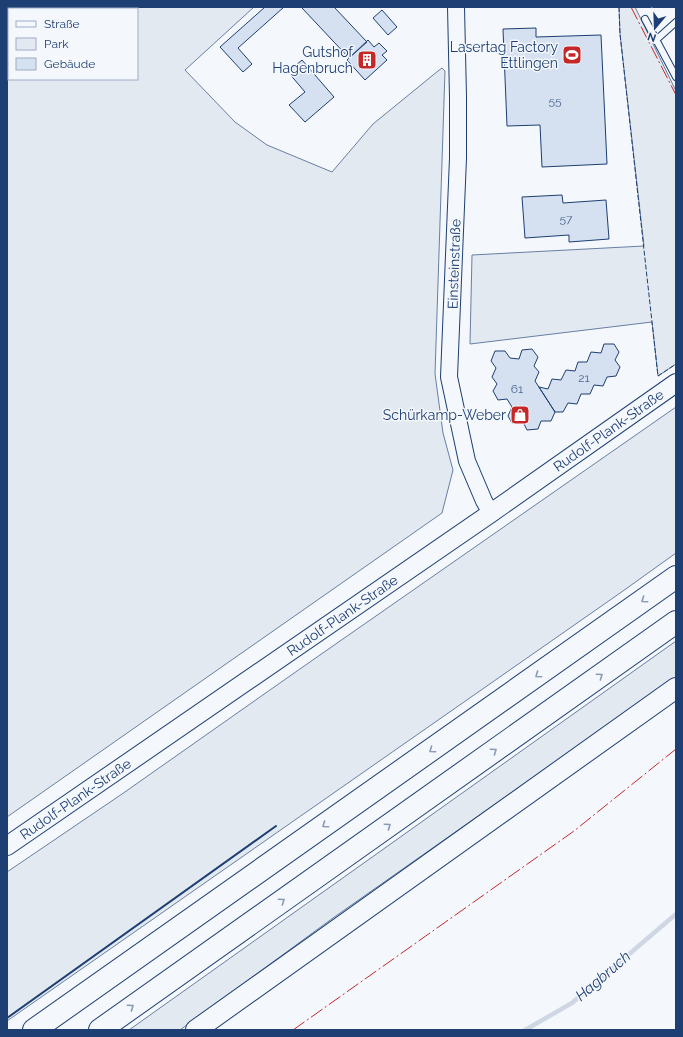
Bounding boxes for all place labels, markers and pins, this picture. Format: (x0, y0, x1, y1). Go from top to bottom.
place label: Lasertag Factory Ettlingen (450, 39, 558, 71)
place label: Gutshof Hagenbruch (272, 44, 354, 76)
sports icon: Lasertag Factory Ettlingen (561, 44, 583, 66)
building icon: Gutshof Hagenbruch (356, 49, 378, 71)
shop icon: Schürkamp-Weber (509, 404, 531, 426)
place label: Schürkamp-Weber (383, 407, 506, 423)

